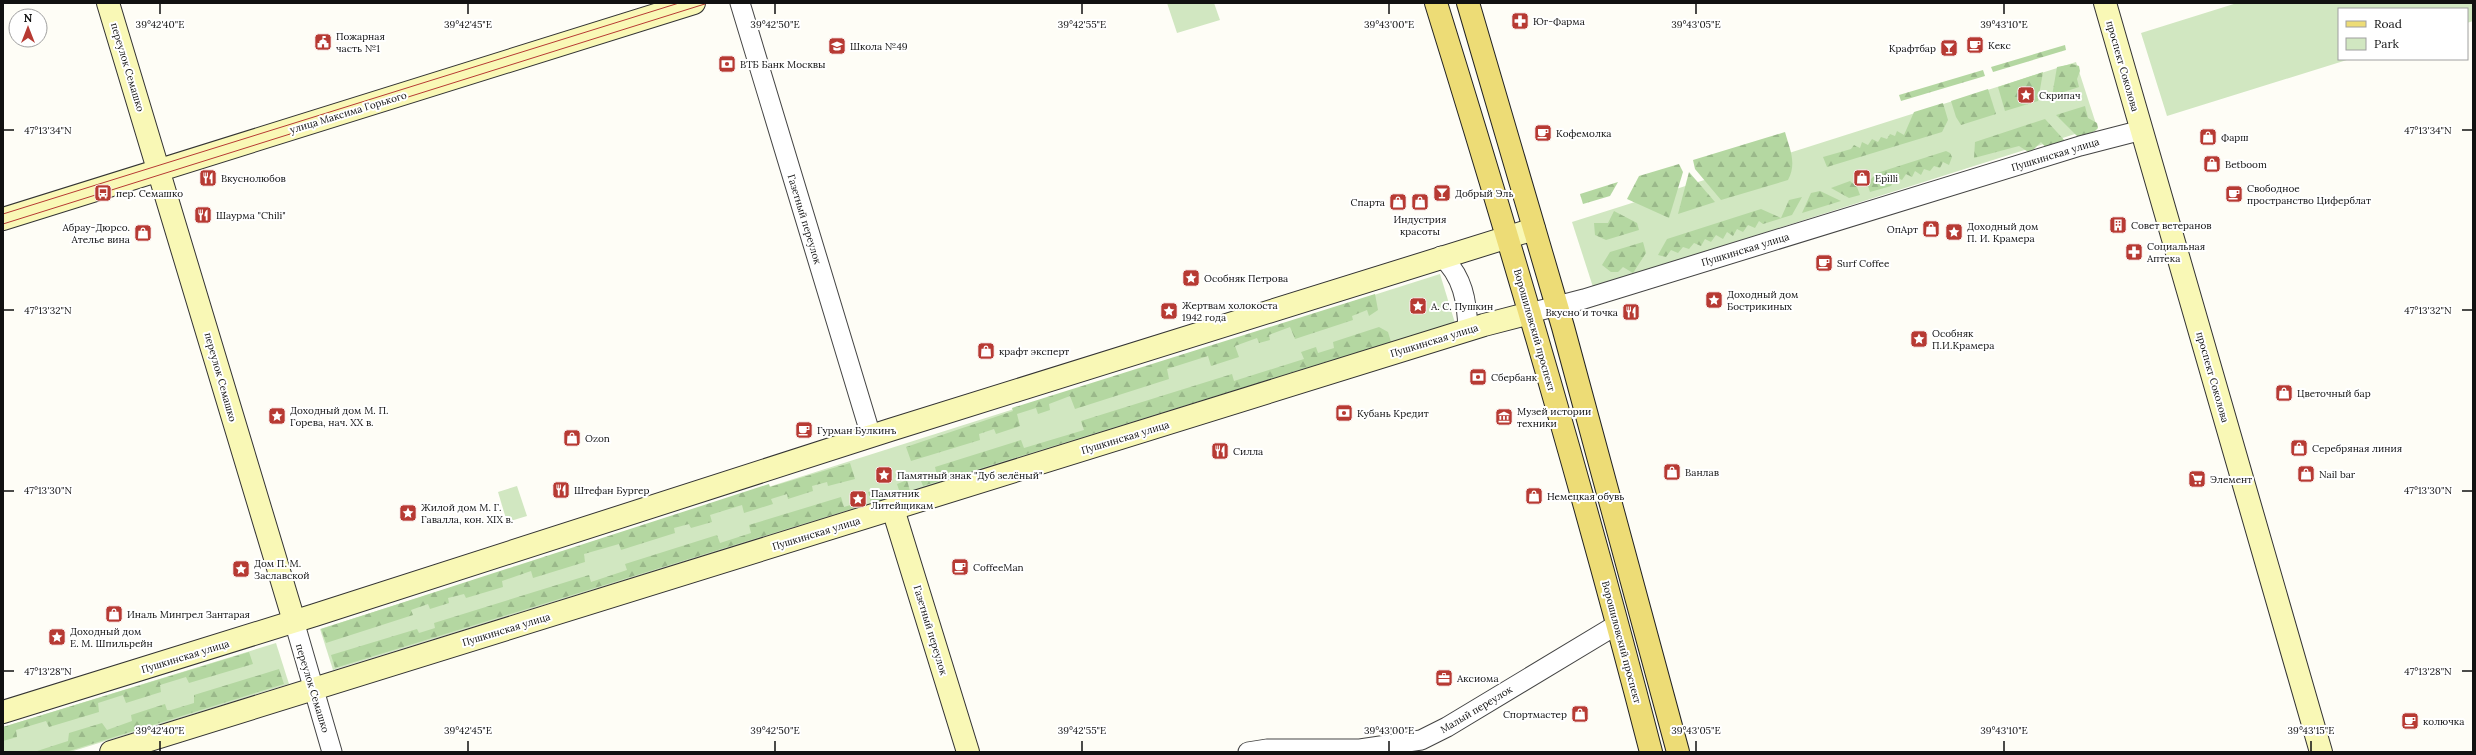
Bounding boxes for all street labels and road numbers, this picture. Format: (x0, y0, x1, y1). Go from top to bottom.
street label: проспект Соколова (2103, 19, 2142, 113)
street label: переулок Семашко (108, 21, 147, 113)
street label: улица Максима Горького (288, 88, 408, 136)
street label: Пушкинская улица (2009, 135, 2101, 174)
street label: Газетный переулок (785, 173, 825, 266)
street label: Пушкинская улица (1699, 230, 1791, 269)
street label: Ворошиловский проспект (1511, 268, 1558, 393)
street label: Пушкинская улица (1388, 321, 1480, 360)
street label: проспект Соколова (2193, 330, 2232, 424)
street label: переулок Семашко (202, 331, 240, 423)
street label: Пушкинская улица (1079, 418, 1171, 457)
street label: Пушкинская улица (770, 514, 862, 553)
street label: Ворошиловский проспект (1599, 579, 1644, 705)
street label: Газетный переулок (911, 584, 951, 677)
street label: Пушкинская улица (460, 610, 552, 649)
street label: Пушкинская улица (139, 637, 231, 676)
street label: переулок Семашко (293, 642, 332, 734)
street label: Малый переулок (1438, 682, 1515, 736)

